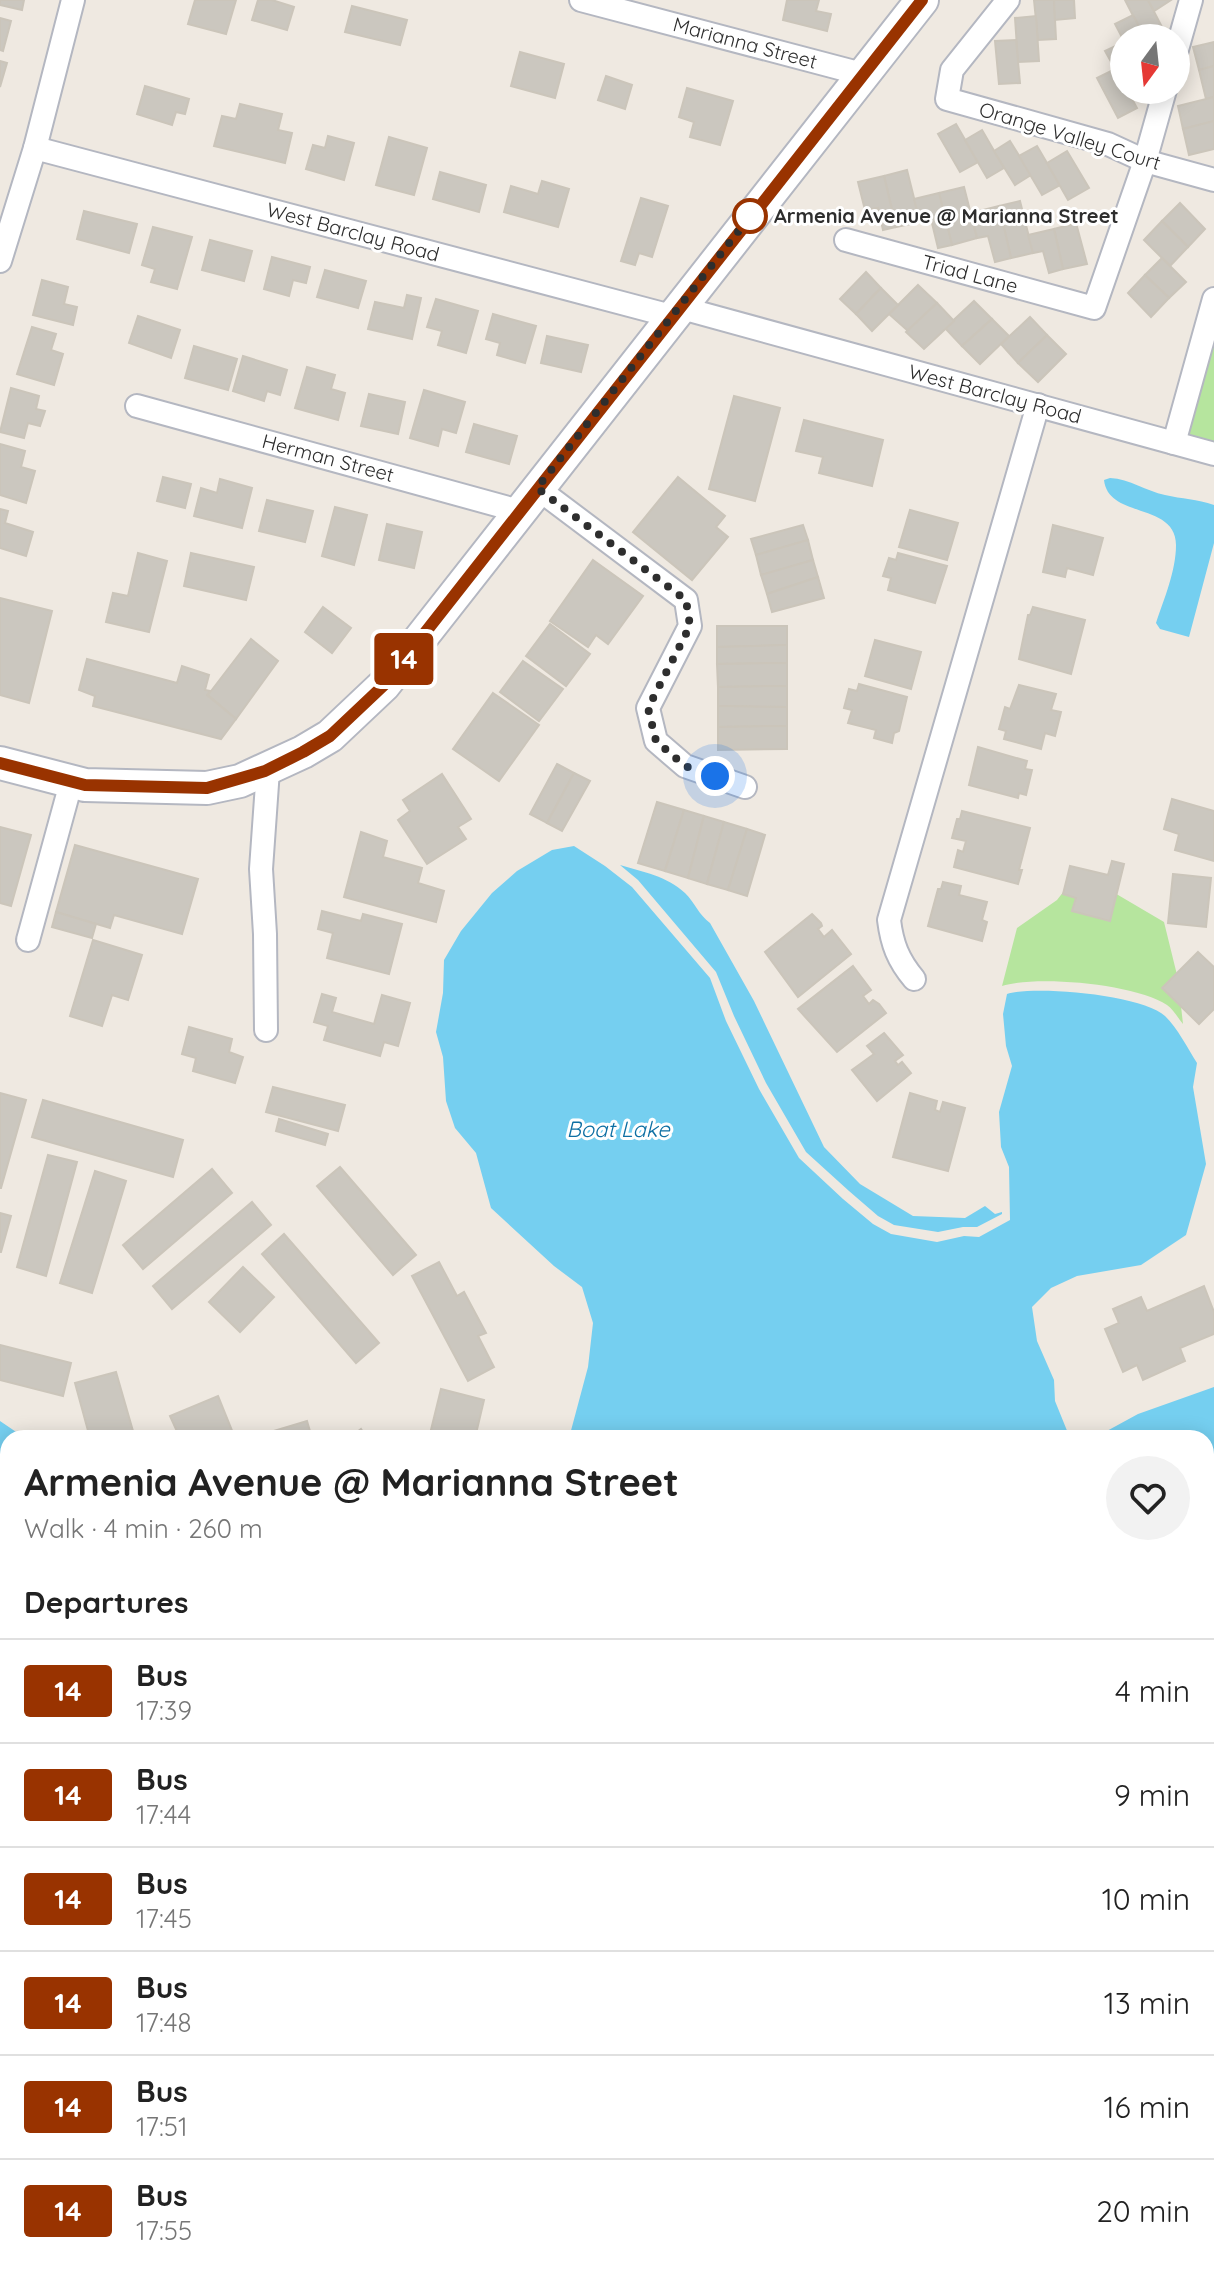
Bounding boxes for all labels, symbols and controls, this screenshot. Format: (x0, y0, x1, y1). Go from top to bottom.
street label: Marianna Street (670, 11, 820, 74)
north arrow (1110, 24, 1190, 104)
map controls (1110, 24, 1190, 104)
street label: Orange Valley Court (976, 96, 1164, 175)
street label: West Barclay Road (264, 196, 442, 267)
marker: Armenia Avenue @ Marianna Street (733, 199, 767, 233)
place label: Armenia Avenue @ Marianna Street (774, 203, 1119, 228)
street label: Triad Lane (919, 249, 1021, 298)
street label: West Barclay Road (906, 358, 1084, 429)
street label: Herman Street (259, 428, 397, 487)
line badge: 14 (368, 633, 440, 685)
text: 14 (390, 641, 418, 676)
your location (695, 756, 735, 796)
water label: Boat Lake (566, 1115, 671, 1143)
button: heart (1106, 1456, 1190, 1540)
text: Armenia Avenue @ Marianna Street (24, 1458, 679, 1506)
text: Walk · 4 min · 260 m (24, 1512, 263, 1545)
text: Departures (24, 1583, 189, 1621)
text: Bus (136, 1656, 188, 1694)
text: 4 min (1115, 1672, 1190, 1710)
text: 14 (54, 1673, 82, 1708)
text: 17:39 (136, 1694, 192, 1727)
text: Bus (136, 1760, 188, 1798)
text: 9 min (1114, 1776, 1190, 1814)
text: 14 (54, 1777, 82, 1812)
text: 17:44 (136, 1798, 191, 1831)
text: Bus (136, 1864, 188, 1902)
text: 10 min (1102, 1880, 1190, 1918)
text: 14 (54, 1881, 82, 1916)
text: 17:45 (136, 1902, 192, 1935)
text: Bus (136, 1968, 188, 2006)
text: 13 min (1104, 1984, 1190, 2022)
text: 14 (54, 1985, 82, 2020)
text: 17:48 (136, 2006, 192, 2039)
text: Bus (136, 2072, 188, 2110)
text: 16 min (1103, 2088, 1190, 2126)
text: 14 (54, 2089, 82, 2124)
text: 17:51 (136, 2110, 188, 2143)
text: Bus (136, 2176, 188, 2214)
text: 20 min (1096, 2192, 1190, 2230)
text: 14 (54, 2193, 82, 2228)
text: 17:55 (136, 2214, 192, 2247)

